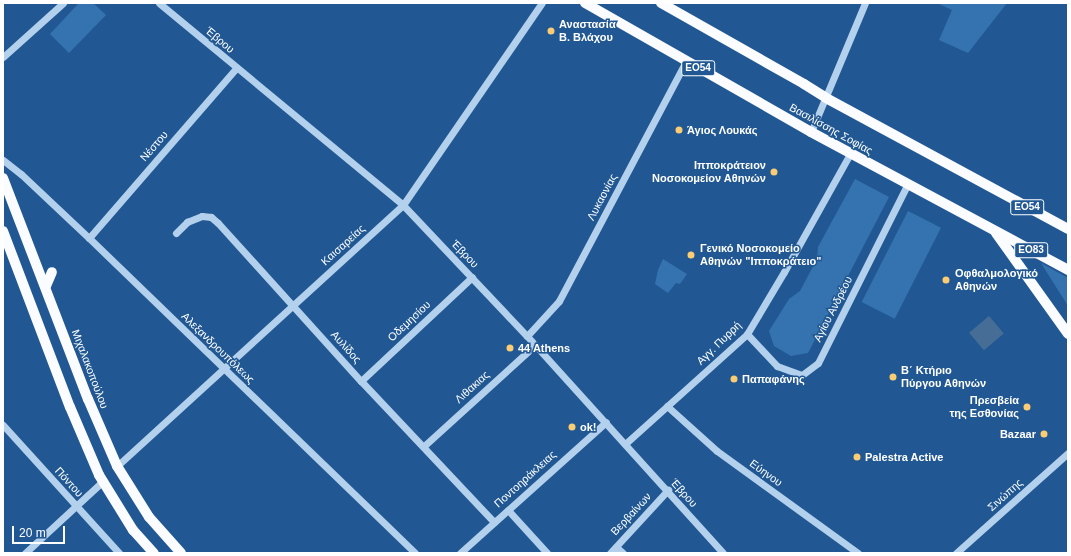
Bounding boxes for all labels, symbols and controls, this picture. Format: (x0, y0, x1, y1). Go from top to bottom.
place label: Αναστασία Β. Βλάχου (559, 18, 616, 44)
street label: Έβρου (203, 24, 237, 56)
marker: Αναστασία Β. Βλάχου (546, 26, 556, 36)
road number: ΕΟ54 (681, 60, 715, 76)
street label: Βασιλίσσης Σοφίας (787, 101, 875, 157)
place label: Άγιος Λουκάς (687, 123, 758, 137)
marker: Άγιος Λουκάς (674, 125, 684, 135)
street label: Νέστου (137, 128, 171, 164)
place label: Ιπποκράτειον Νοσοκομείον Αθηνών (652, 159, 766, 185)
marker: Ιπποκράτειον Νοσοκομείον Αθηνών (769, 167, 779, 177)
street label: Λυκαονίας (584, 171, 620, 223)
road number: ΕΟ54 (1010, 199, 1044, 215)
street label: Καισαρείας (318, 222, 368, 268)
street label: Έβρου (449, 237, 481, 271)
place label: Γενικό Νοσοκομείο Αθηνών "Ιπποκράτειο" (700, 242, 822, 268)
road number: ΕΟ83 (1014, 242, 1048, 258)
marker: Γενικό Νοσοκομείο Αθηνών "Ιπποκράτειο" (685, 249, 697, 261)
place label: Οφθαλμολογικό Αθηνών (955, 267, 1038, 293)
street label: Αγίου Ανδρέου (811, 274, 855, 344)
marker: Οφθαλμολογικό Αθηνών (940, 274, 952, 286)
street label: Οδεμησίου (385, 298, 433, 344)
street label: Αλεξανδρουπόλεως (179, 310, 257, 386)
street label: Αγγ. Πυρρή (694, 319, 744, 367)
street label: Μιχαλακοπούλου (69, 328, 111, 410)
street label: Αυλίδος (328, 328, 364, 366)
place label: 44 Athens (518, 341, 571, 355)
marker: 44 Athens (505, 343, 515, 353)
place label: Β΄ Κτήριο Πύργου Αθηνών (901, 364, 987, 390)
street label: Λιθακιας (452, 368, 492, 406)
place label: Παπαφάνης (742, 372, 805, 386)
marker: Β΄ Κτήριο Πύργου Αθηνών (888, 372, 898, 382)
marker: Παπαφάνης (729, 374, 739, 384)
place label: Πρεσβεία της Εσθονίας (949, 394, 1019, 420)
marker: Πρεσβεία της Εσθονίας (1022, 402, 1032, 412)
place label: ok! (580, 420, 596, 434)
marker: ok! (567, 422, 577, 432)
place label: Bazaar (1000, 427, 1036, 441)
marker: Bazaar (1039, 429, 1049, 439)
street label: Ποντοηράκλειας (491, 448, 559, 510)
place label: Palestra Active (865, 450, 944, 464)
marker: Palestra Active (852, 452, 862, 462)
street label: Εύηνου (747, 457, 785, 489)
street label: Πόντου (52, 464, 86, 500)
street label: Έβρου (668, 476, 700, 510)
street label: Σινώπης (985, 476, 1025, 514)
street label: Βερβαίνων (608, 490, 654, 538)
scale bar (14, 518, 67, 544)
text: 20 m (19, 526, 46, 540)

